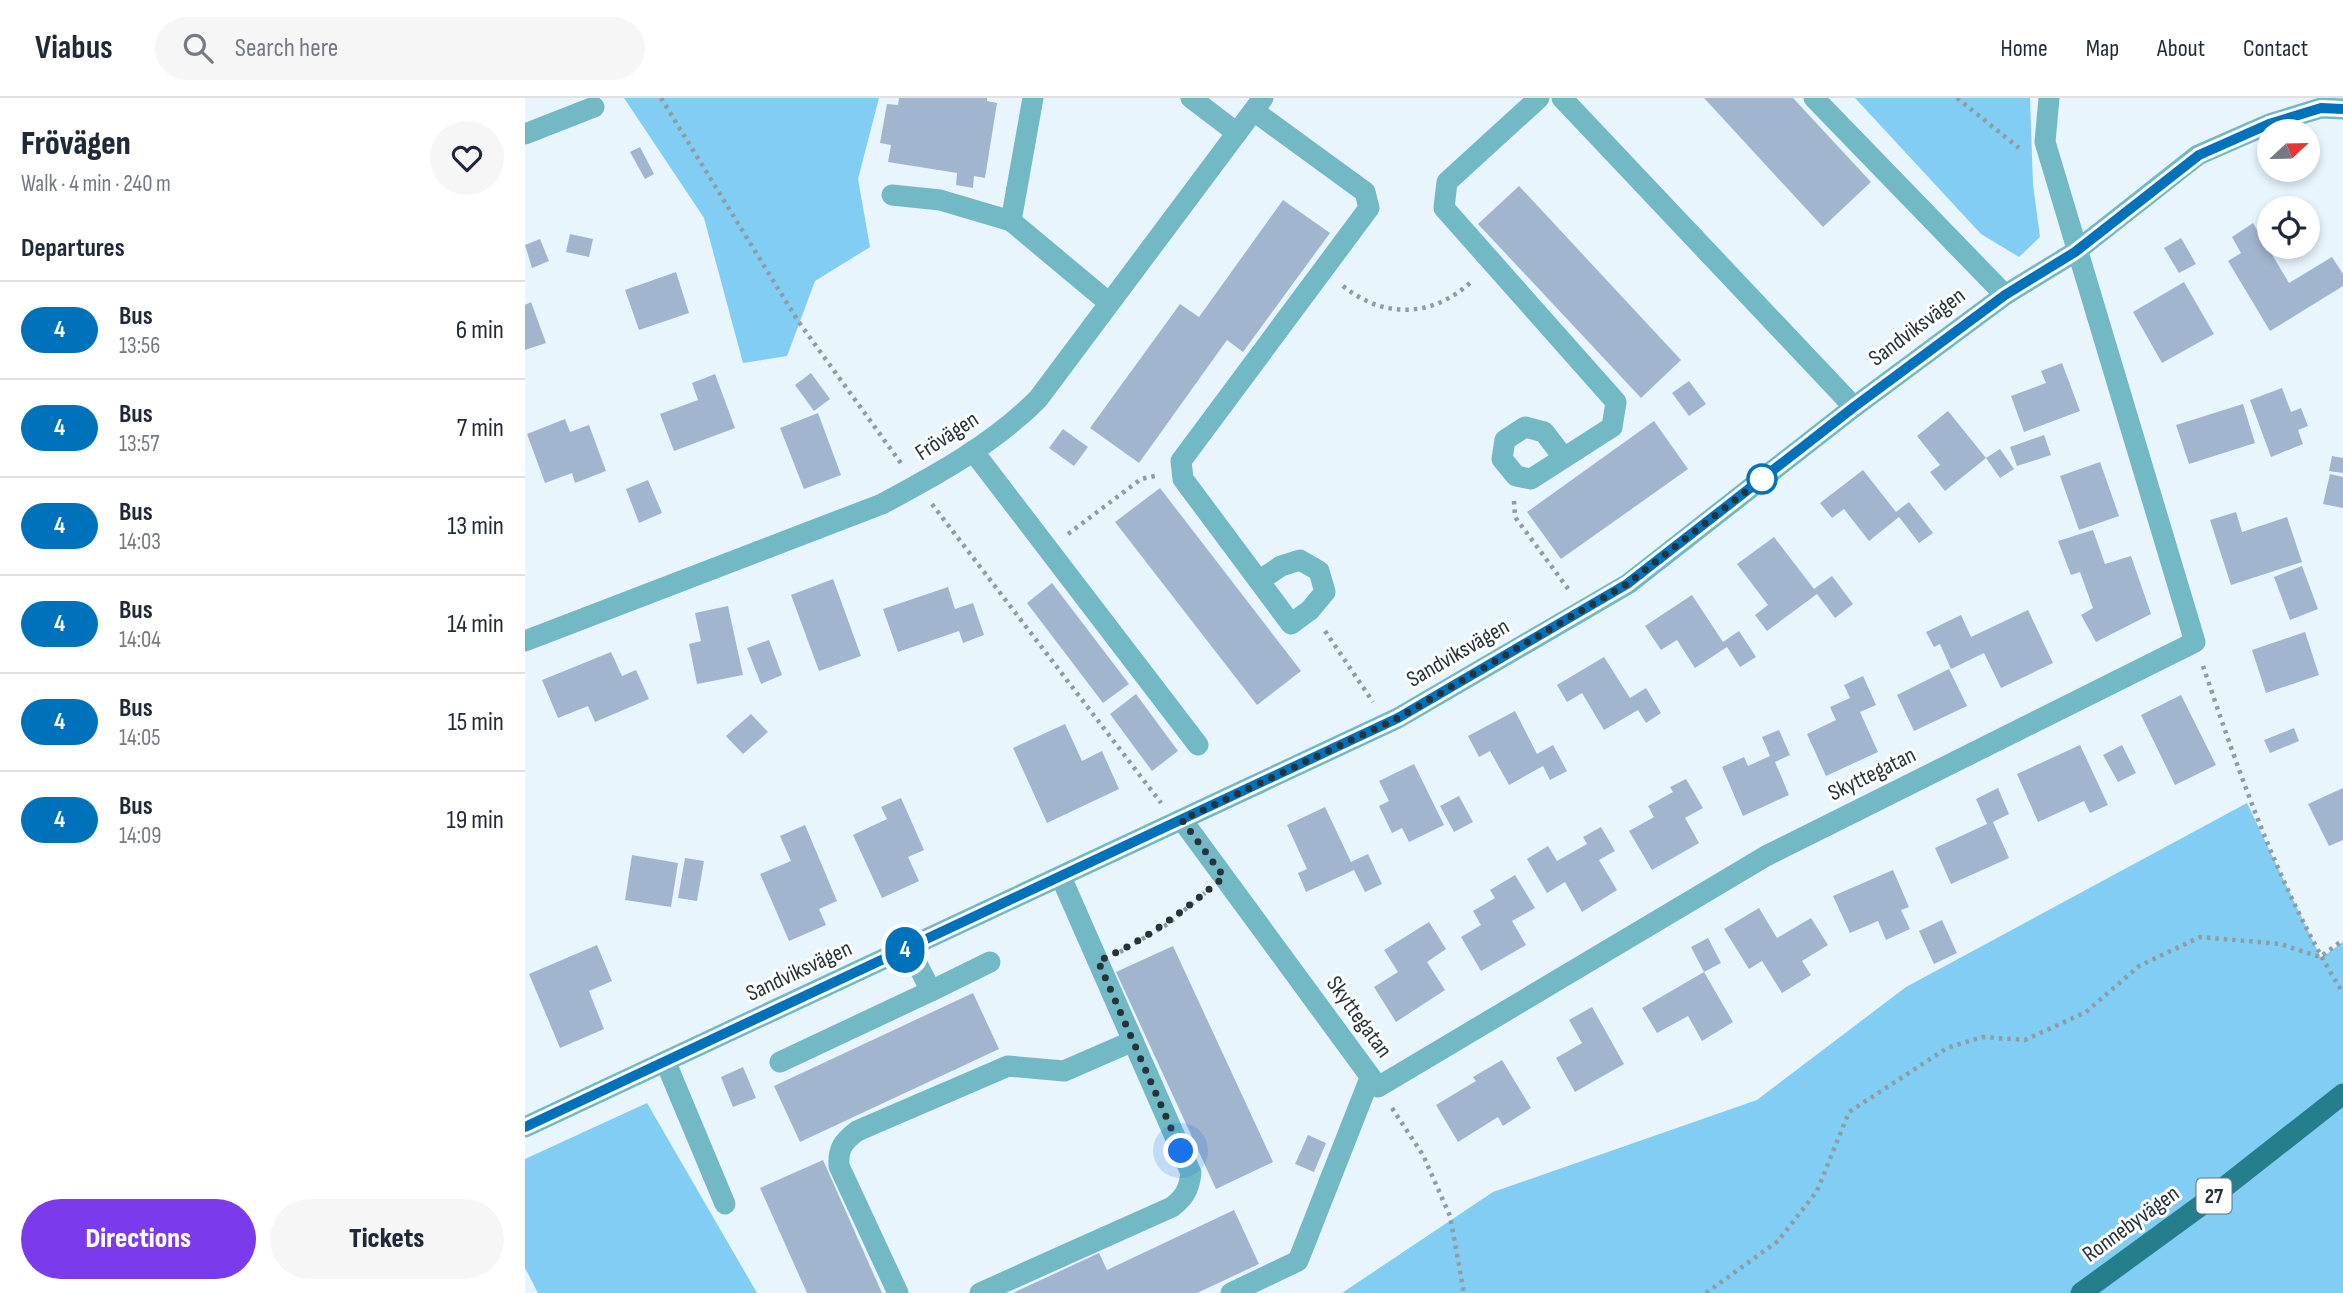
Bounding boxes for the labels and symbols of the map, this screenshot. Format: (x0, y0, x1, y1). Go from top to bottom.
north arrow (2257, 119, 2321, 182)
street label: Sandviksvägen (1863, 282, 1971, 372)
street label: Frövägen (910, 405, 984, 467)
unlabelled marker (1747, 464, 1777, 494)
street label: Sandviksvägen (1402, 612, 1514, 694)
street label: Skyttegatan (1824, 741, 1920, 807)
line badge: 4 (882, 927, 928, 973)
street label: Sandviksvägen (742, 934, 856, 1008)
street label: Skyttegatan (1320, 971, 1398, 1063)
your location (1163, 1133, 1198, 1168)
road number: 27 (2197, 1178, 2231, 1214)
street label: Ronnebyvägen (2077, 1180, 2185, 1268)

